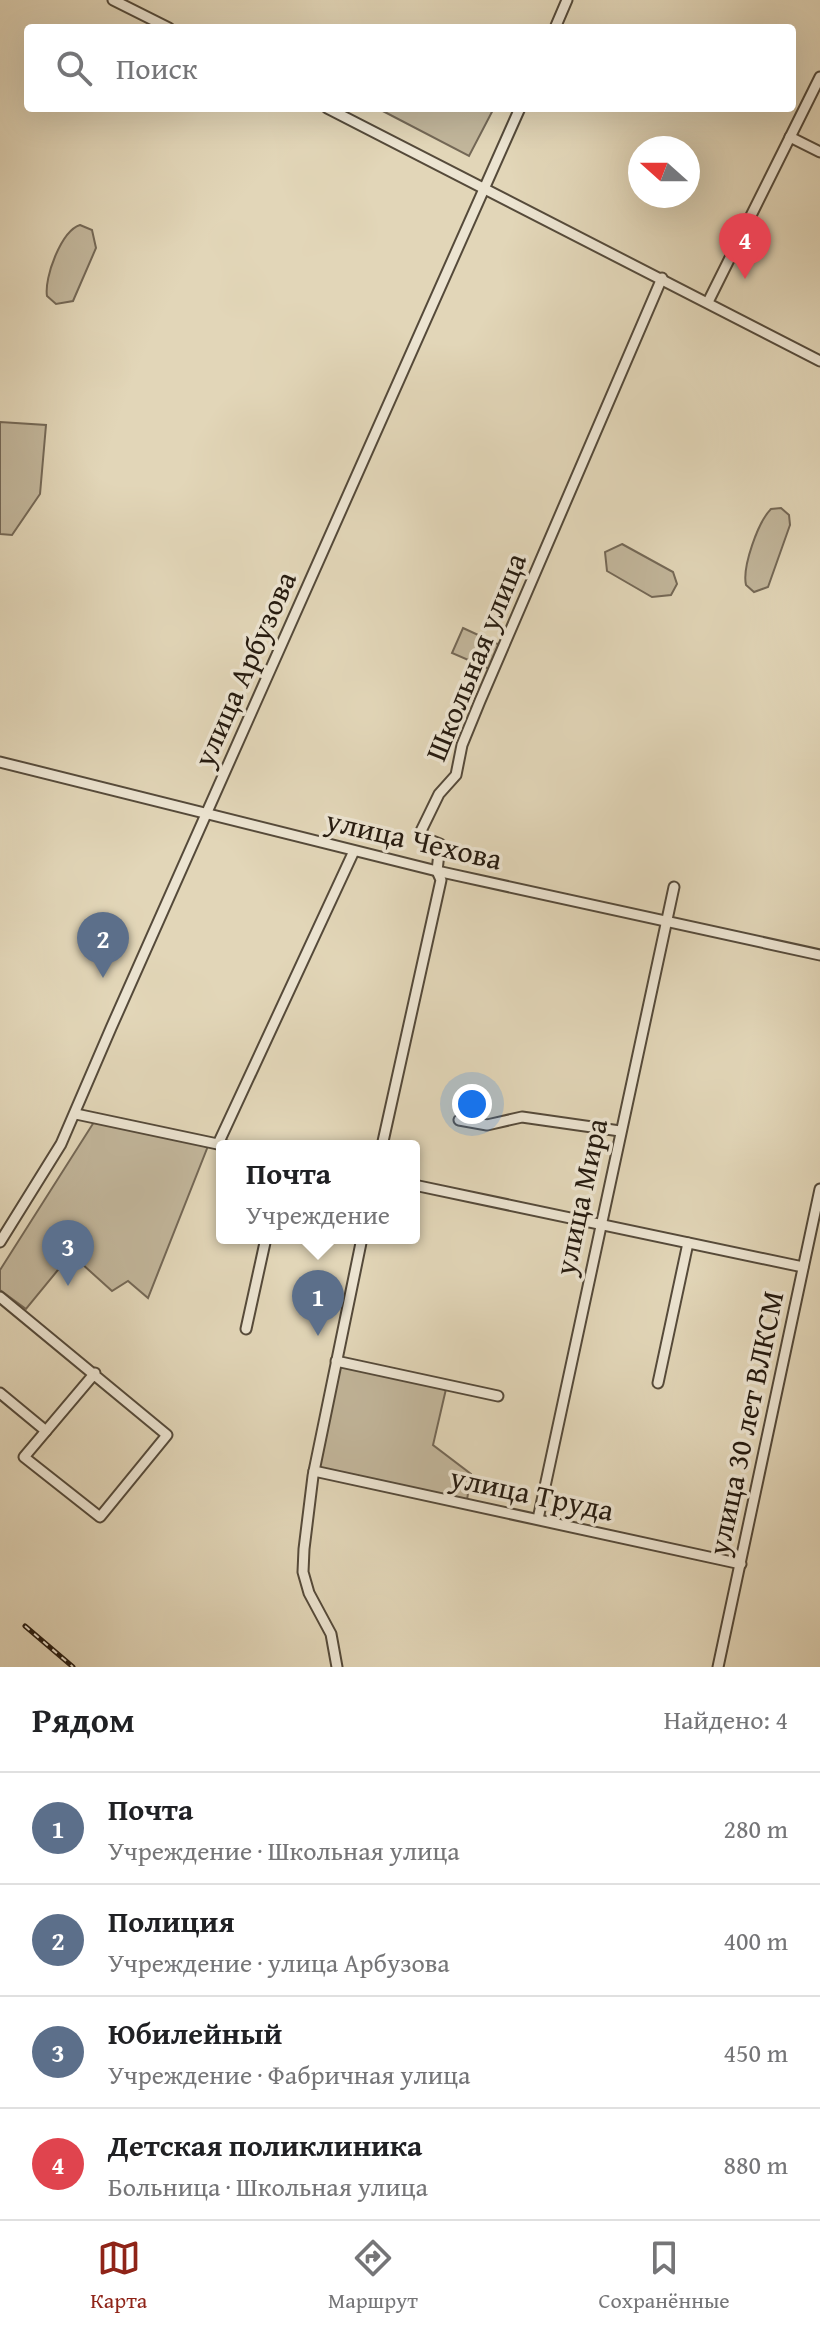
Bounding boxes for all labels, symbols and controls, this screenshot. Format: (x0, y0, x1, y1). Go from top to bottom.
search box (24, 24, 796, 112)
icon: search (52, 46, 96, 90)
text: Поиск (116, 46, 198, 90)
north arrow (628, 136, 700, 208)
pin: 4 (719, 213, 771, 279)
street label: Школьная улица (413, 545, 537, 767)
street label: улица Арбузова (181, 563, 307, 774)
street label: улица Чехова (321, 797, 507, 881)
pin: 2 (77, 912, 129, 978)
your location (452, 1084, 492, 1124)
street label: улица Мира (542, 1114, 618, 1280)
popup (216, 1140, 420, 1244)
text: Почта (246, 1151, 331, 1195)
text: Учреждение (246, 1195, 390, 1234)
pin: 3 (42, 1220, 94, 1286)
pin: 1 (292, 1270, 344, 1336)
street label: улица 30 лет ВЛКСМ (695, 1287, 795, 1560)
street label: улица Труда (445, 1454, 619, 1532)
text: Рядом (32, 1695, 135, 1744)
text: Найдено: 4 (664, 1700, 788, 1739)
text: Почта (108, 1787, 193, 1831)
text: 1 (51, 1809, 65, 1848)
text: 280 m (723, 1809, 788, 1848)
text: Учреждение · Школьная улица (108, 1831, 460, 1870)
text: Полиция (108, 1899, 235, 1943)
text: 2 (51, 1921, 65, 1960)
text: 400 m (723, 1921, 788, 1960)
text: Учреждение · улица Арбузова (108, 1943, 450, 1982)
text: Юбилейный (108, 2011, 282, 2055)
text: 3 (51, 2033, 65, 2072)
text: 450 m (723, 2033, 788, 2072)
text: Учреждение · Фабричная улица (108, 2055, 470, 2094)
text: Детская поликлиника (108, 2123, 422, 2167)
text: 4 (51, 2145, 65, 2184)
text: 880 m (723, 2145, 788, 2184)
text: Больница · Школьная улица (108, 2167, 428, 2206)
tab: Карта (90, 2236, 147, 2316)
tab: Маршрут (328, 2236, 418, 2316)
tab: Сохранённые (599, 2236, 730, 2316)

